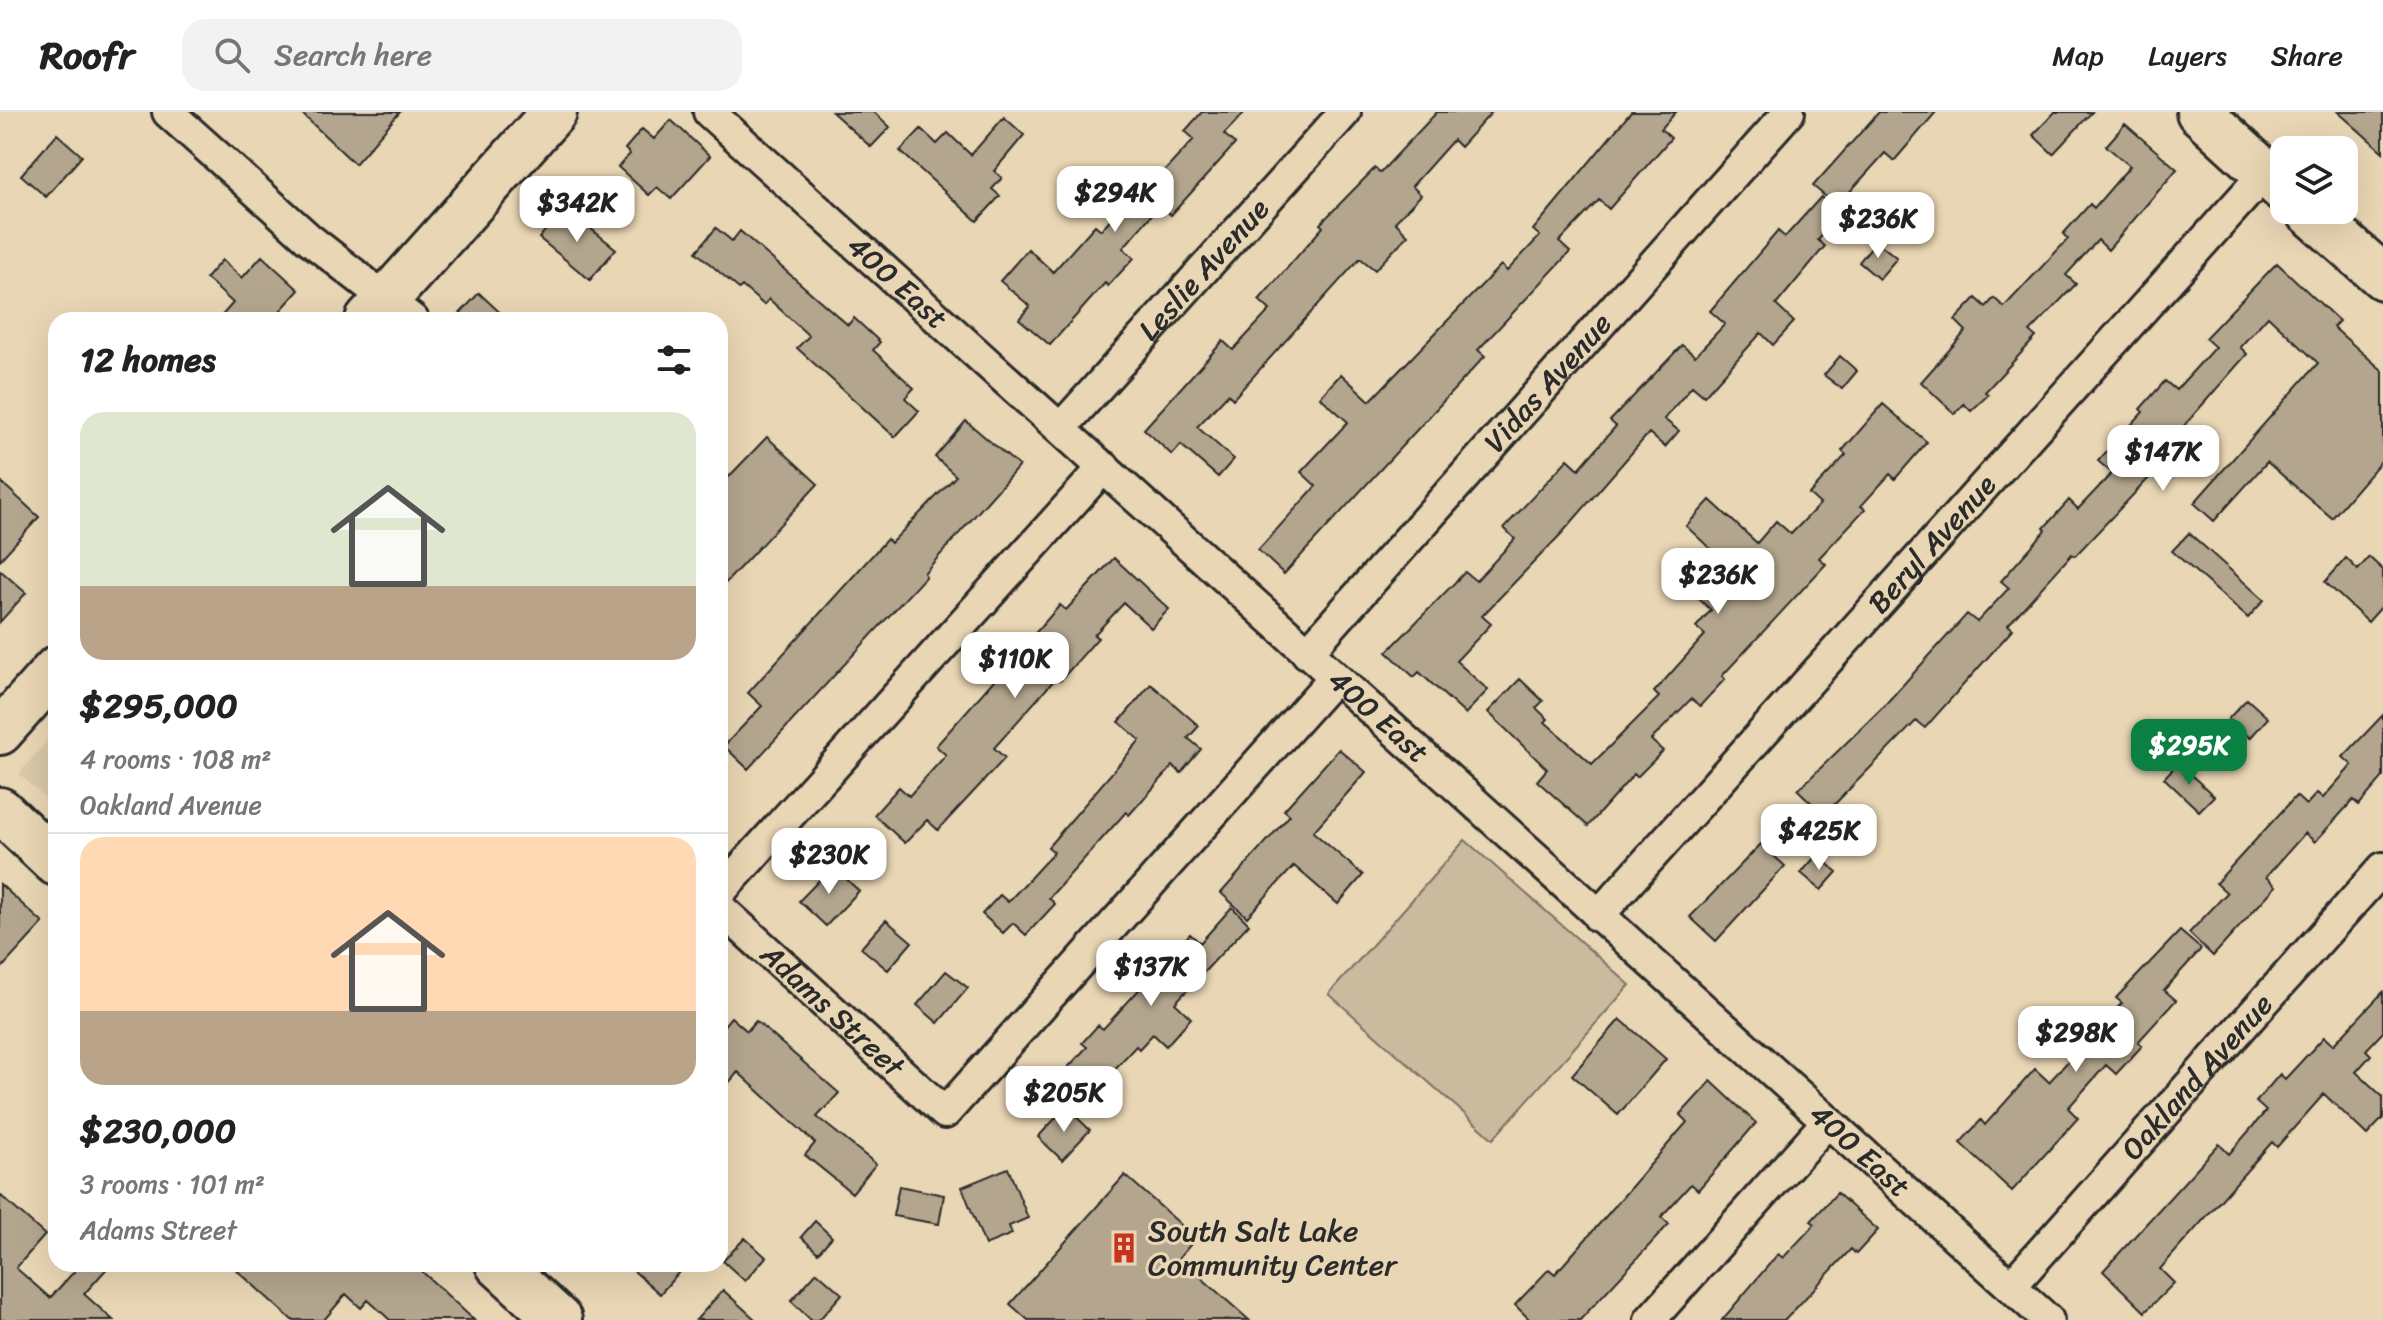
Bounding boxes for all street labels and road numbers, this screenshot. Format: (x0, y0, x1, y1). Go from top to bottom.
street label: Leslie Avenue (1124, 185, 1283, 354)
street label: 400 East (834, 221, 961, 343)
street label: Vidas Avenue (1470, 300, 1626, 466)
street label: Beryl Avenue (1854, 461, 2010, 627)
street label: 400 East (1315, 655, 1443, 778)
street label: Adams Street (747, 929, 919, 1093)
street label: Oakland Avenue (2107, 980, 2287, 1173)
street label: 400 East (1796, 1089, 1924, 1212)

